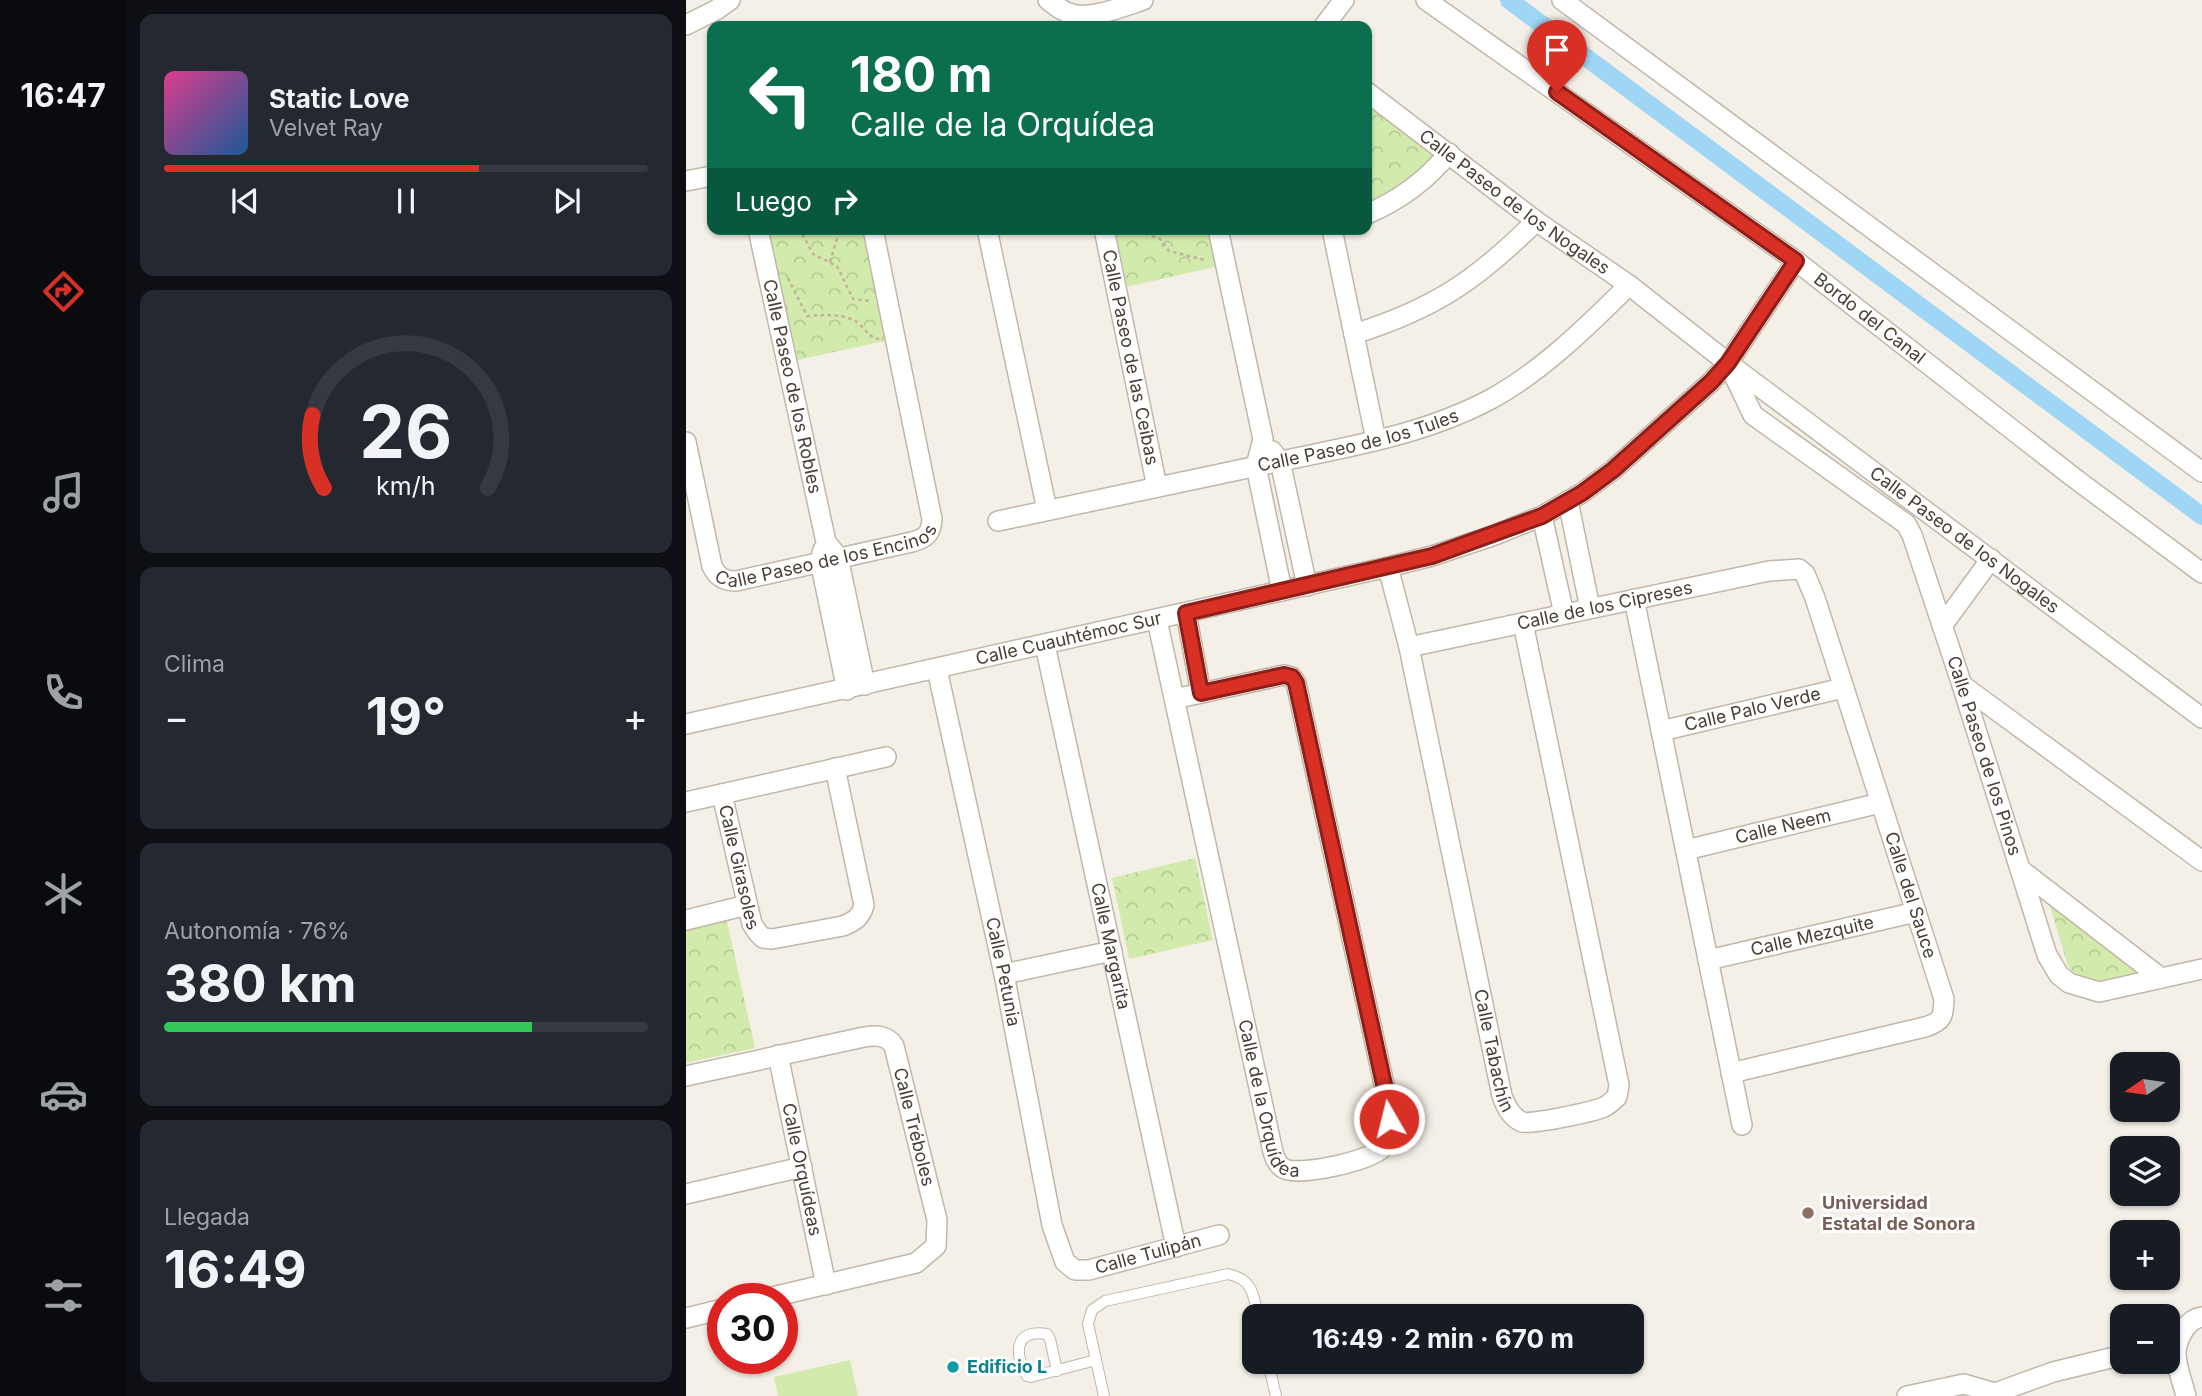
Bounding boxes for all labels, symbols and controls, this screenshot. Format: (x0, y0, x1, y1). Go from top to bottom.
pin (1527, 20, 1587, 92)
icon: arrive (1538, 31, 1576, 69)
text: 180 m (850, 45, 992, 104)
icon: left (735, 49, 826, 140)
text: 16:47 (20, 76, 106, 115)
text: Static Love (269, 83, 410, 114)
text: Calle de la Orquídea (850, 105, 1155, 144)
text: Velvet Ray (269, 114, 383, 142)
street label: Calle Paseo de los Nogales (1415, 125, 1614, 279)
icon: previous (226, 182, 264, 220)
icon: pause (387, 182, 425, 220)
icon: next (548, 182, 586, 220)
icon: right (826, 182, 864, 220)
text: Luego (735, 186, 812, 217)
street label: Calle Paseo de las Ceibas (1098, 248, 1163, 467)
icon: directions (39, 267, 88, 316)
street label: Bordo del Canal (1810, 268, 1930, 368)
street label: Calle Paseo de los Robles (759, 277, 826, 495)
text: 26 (359, 387, 453, 476)
street label: Calle Paseo de los Tules (1256, 404, 1462, 476)
street label: Calle Paseo de los Nogales (1866, 462, 2064, 617)
icon: music (39, 468, 88, 517)
text: km/h (376, 470, 436, 500)
street label: Calle Paseo de los Encinos (711, 521, 941, 591)
street label: Calle de los Cipreses (1515, 576, 1694, 634)
street label: Calle Cuauhtémoc Sur (973, 607, 1164, 669)
text: Clima (164, 650, 225, 678)
street label: Calle Paseo de los Pinos (1943, 653, 2026, 858)
icon: phone (39, 668, 88, 717)
street label: Calle Palo Verde (1682, 683, 1823, 735)
text: 19° (366, 685, 446, 748)
text: − (164, 694, 189, 740)
text: + (623, 694, 648, 740)
street label: Calle Girasoles (715, 803, 764, 934)
street label: Calle Neem (1733, 804, 1833, 848)
street label: Calle del Sauce (1881, 829, 1941, 961)
icon: climate (39, 869, 88, 918)
street label: Calle Margarita (1087, 881, 1135, 1011)
street label: Calle Mezquite (1748, 911, 1876, 960)
street label: Calle Petunia (982, 915, 1025, 1028)
text: Autonomía · 76% (164, 917, 350, 945)
text: 380 km (164, 952, 356, 1015)
street label: Calle Tabachín (1470, 987, 1519, 1116)
street label: Calle de la Orquídea (1234, 1017, 1300, 1181)
north arrow (2110, 1052, 2180, 1122)
map controls (2110, 1052, 2180, 1374)
street label: Calle Tréboles (890, 1065, 939, 1188)
icon: car (39, 1070, 88, 1119)
position arrow (1352, 1082, 1426, 1156)
street label: Calle Orquídeas (778, 1101, 826, 1238)
button: layers (2110, 1136, 2180, 1206)
place label: Universidad Estatal de Sonora (1822, 1192, 1975, 1234)
text: Llegada (164, 1203, 250, 1231)
marker: Universidad Estatal de Sonora (1800, 1205, 1816, 1221)
button: + (2110, 1220, 2180, 1290)
street label: Calle Tulipán (1092, 1229, 1203, 1278)
text: 16:49 (164, 1238, 307, 1301)
icon: filters (39, 1271, 88, 1320)
speed limit sign: 30 (707, 1283, 798, 1374)
button: − (2110, 1304, 2180, 1374)
text: 16:49 · 2 min · 670 m (1312, 1323, 1574, 1354)
place label: Edificio L (967, 1356, 1047, 1377)
marker: Edificio L (945, 1359, 961, 1375)

